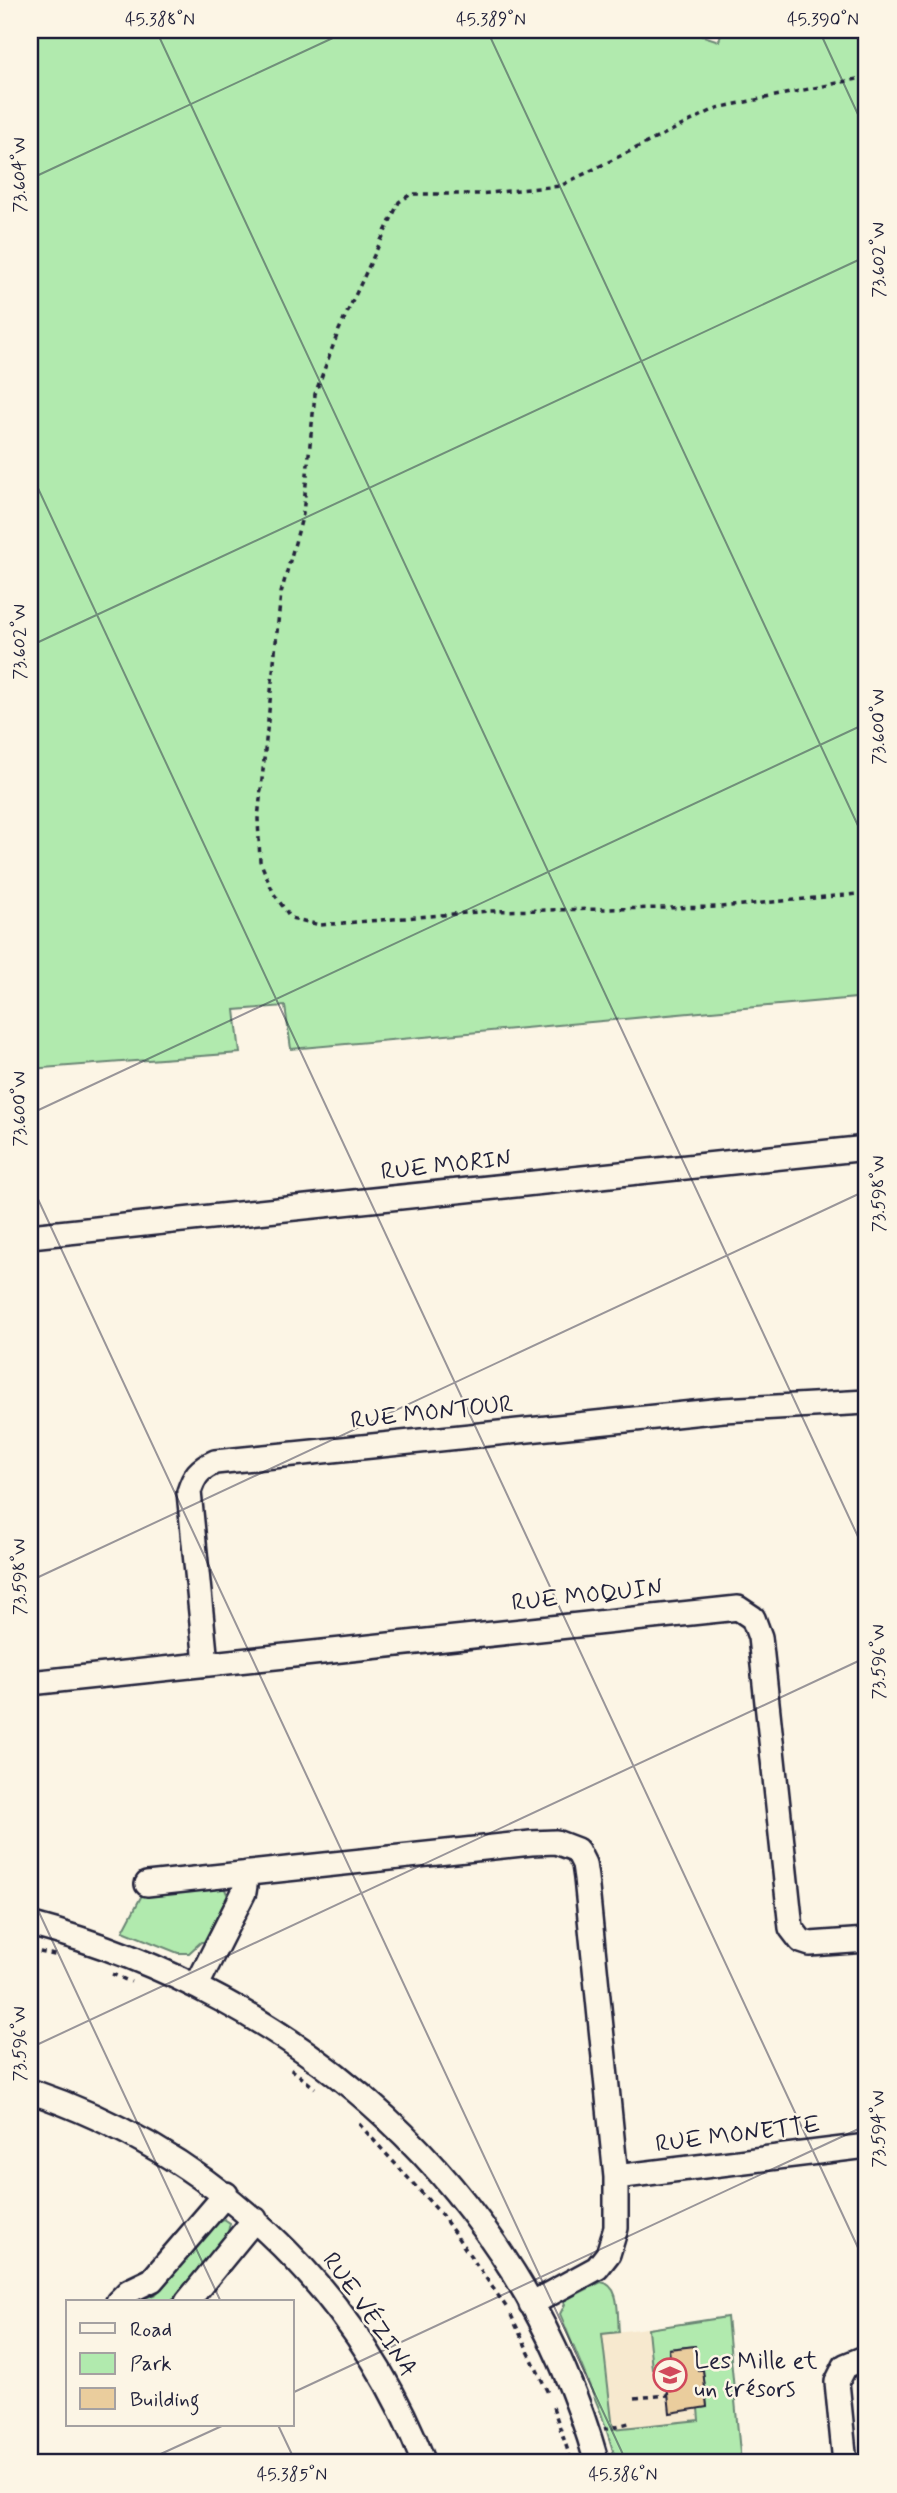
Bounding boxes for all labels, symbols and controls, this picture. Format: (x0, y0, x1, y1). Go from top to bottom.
text: 45.388°N (125, 8, 195, 32)
text: 45.389°N (456, 8, 526, 32)
text: 45.390°N (787, 8, 859, 32)
text: 73.604°W (8, 137, 32, 213)
text: 73.602°W (867, 222, 891, 298)
text: 73.602°W (8, 604, 32, 680)
text: 73.600°W (867, 689, 891, 765)
text: 73.600°W (8, 1071, 32, 1147)
street label: RUE MORIN (380, 1144, 513, 1188)
text: 73.598°W (867, 1156, 891, 1232)
street label: RUE MONTOUR (349, 1389, 515, 1437)
text: 73.598°W (8, 1539, 32, 1615)
street label: RUE MOQUIN (510, 1573, 664, 1619)
text: 73.596°W (867, 1624, 891, 1700)
text: 73.596°W (8, 2006, 32, 2082)
text: 73.594°W (867, 2090, 891, 2168)
street label: RUE MONETTE (654, 2110, 822, 2160)
street label: RUE VÉZINA (315, 2246, 425, 2383)
legend (66, 2300, 294, 2426)
text: Road (130, 2316, 172, 2344)
place label: Les Mille et un trésors (694, 2346, 818, 2405)
text: Park (130, 2350, 172, 2378)
school or university icon: Les Mille et un trésors (651, 2356, 689, 2394)
text: Building (130, 2386, 200, 2416)
text: 45.385°N (257, 2463, 327, 2487)
text: 45.386°N (589, 2463, 657, 2487)

